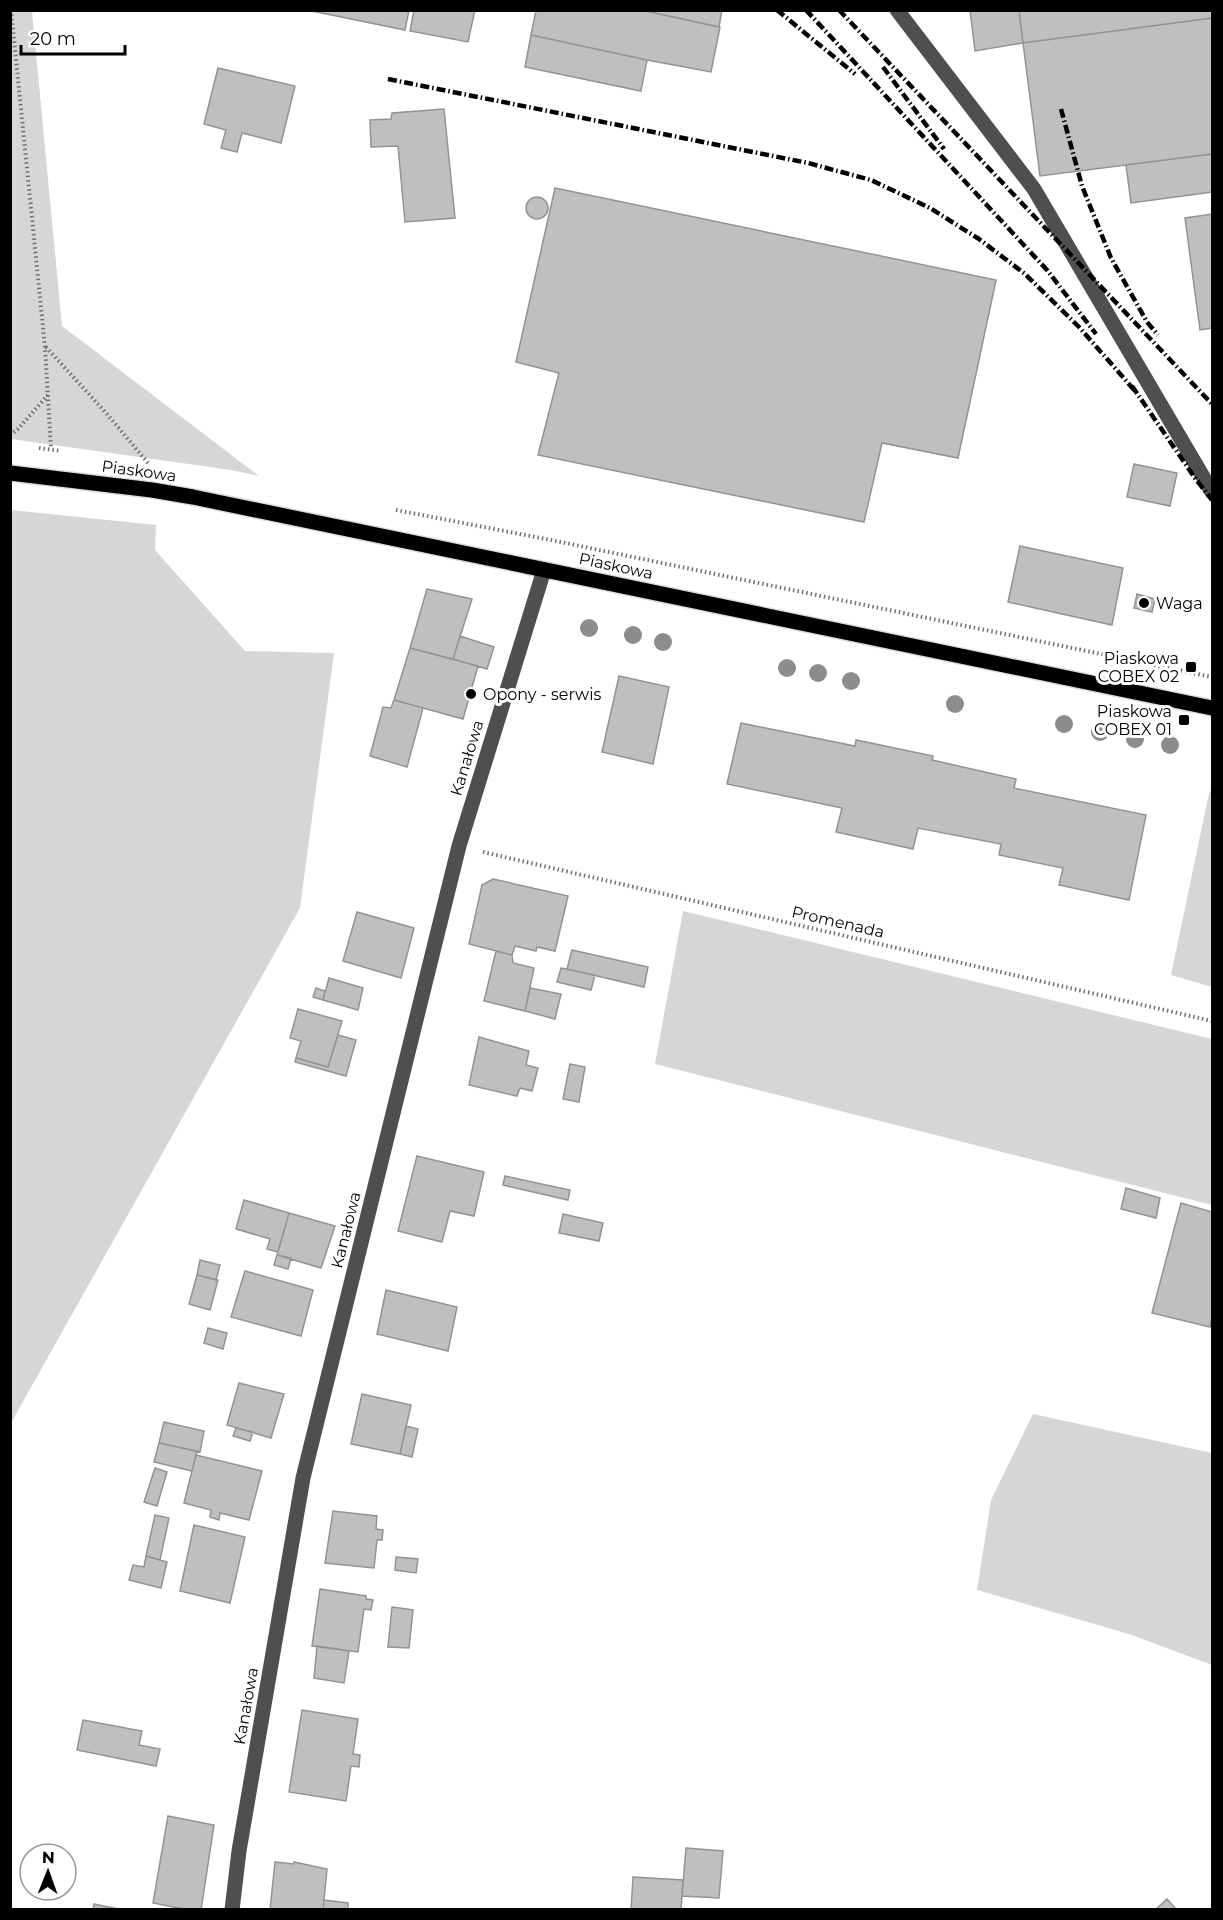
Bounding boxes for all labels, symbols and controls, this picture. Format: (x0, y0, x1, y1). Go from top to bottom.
scale bar (21, 18, 124, 56)
text: 20 m (30, 28, 76, 50)
street label: Piaskowa (100, 456, 178, 486)
street label: Piaskowa (577, 549, 655, 583)
place label: Waga (1156, 594, 1203, 613)
marker: Waga (1137, 596, 1151, 610)
place label: Piaskowa COBEX 02 (1098, 649, 1179, 686)
marker: Piaskowa COBEX 02 (1184, 660, 1198, 674)
place label: Opony - serwis (483, 685, 601, 704)
marker: Opony - serwis (464, 687, 478, 701)
place label: Piaskowa COBEX 01 (1094, 702, 1172, 739)
marker: Piaskowa COBEX 01 (1177, 713, 1191, 727)
street label: Kanałowa (446, 718, 488, 798)
street label: Promenada (790, 902, 886, 942)
street label: Kanałowa (327, 1190, 365, 1270)
street label: Kanałowa (230, 1666, 262, 1746)
north arrow (18, 1842, 78, 1902)
text: N (42, 1848, 55, 1867)

